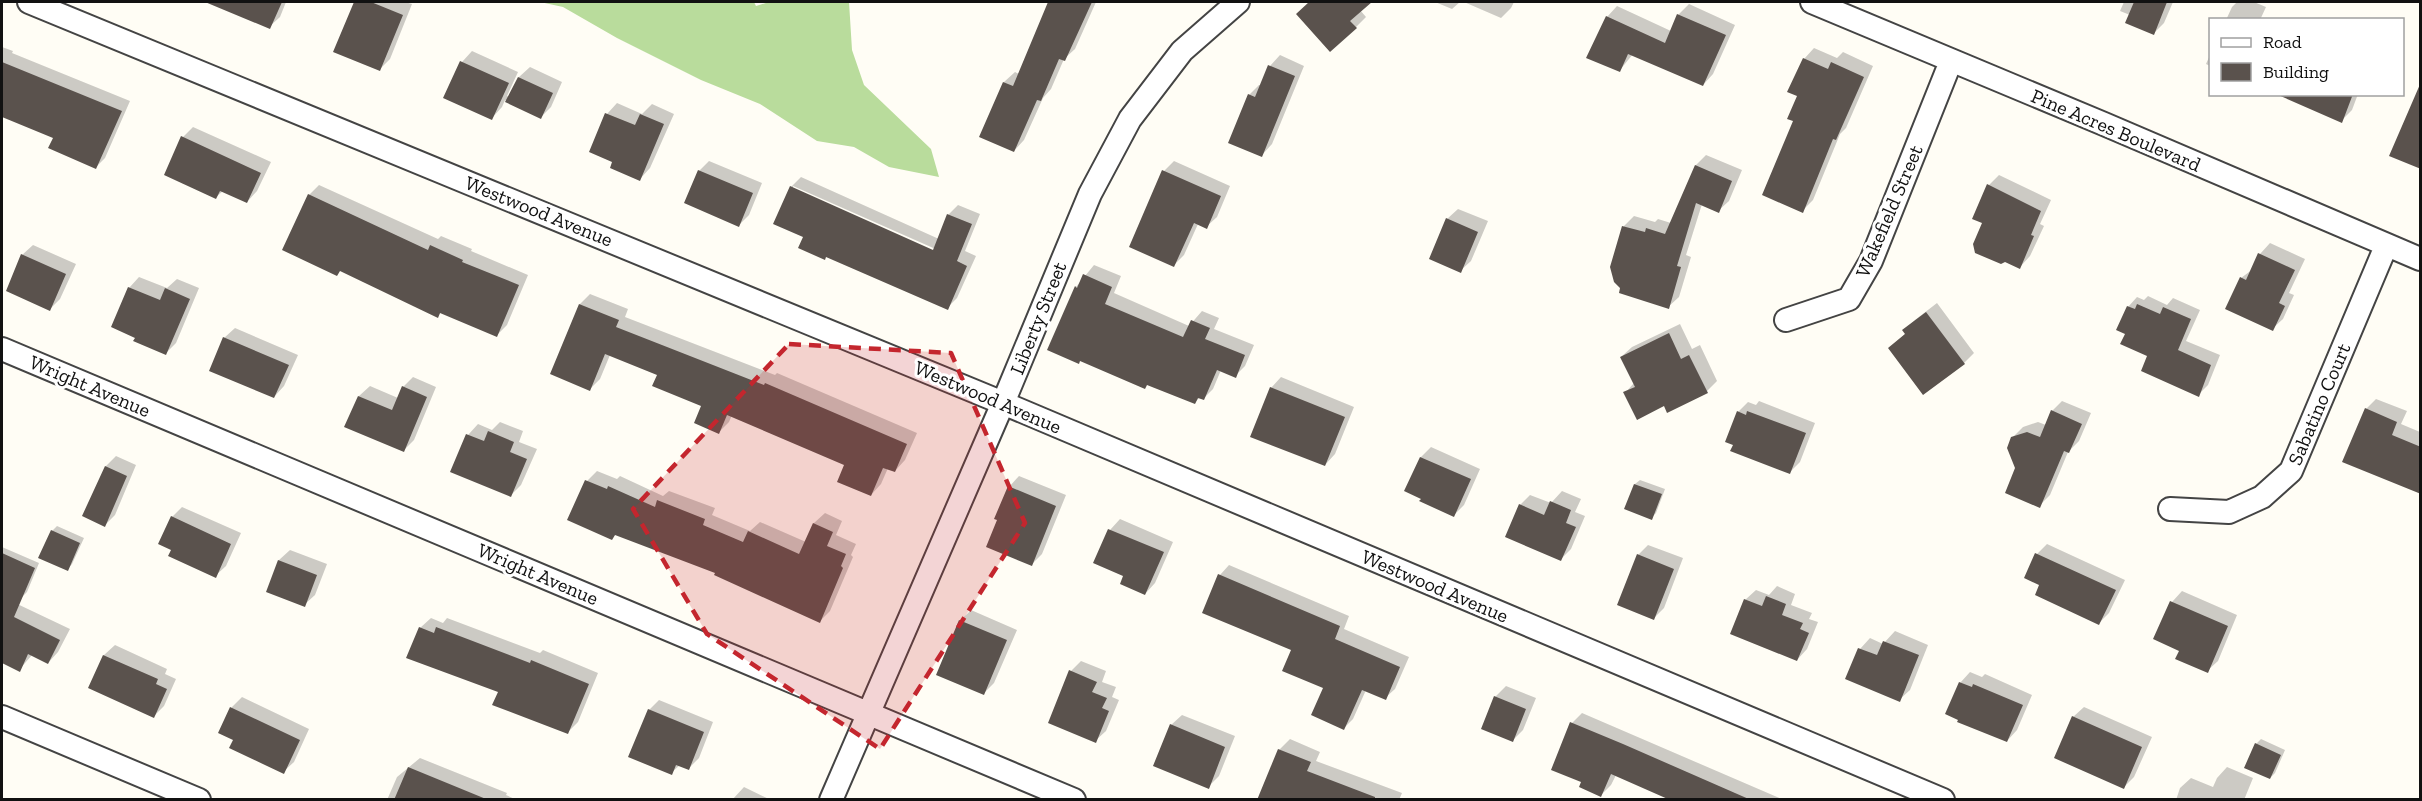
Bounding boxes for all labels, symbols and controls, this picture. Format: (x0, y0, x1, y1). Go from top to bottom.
legend (2209, 18, 2404, 96)
text: Road (2263, 31, 2302, 53)
text: Building (2263, 61, 2329, 83)
street label: Pine Acres Boulevard (2028, 83, 2204, 177)
street label: Wakefield Street (1850, 141, 1928, 281)
street label: Westwood Avenue (462, 170, 616, 252)
street label: Liberty Street (1005, 258, 1072, 378)
street label: Sabatino Court (2283, 339, 2356, 469)
street label: Wright Avenue (26, 350, 154, 422)
street label: Westwood Avenue (911, 355, 1065, 439)
street label: Wright Avenue (474, 538, 602, 610)
street label: Westwood Avenue (1358, 544, 1512, 628)

